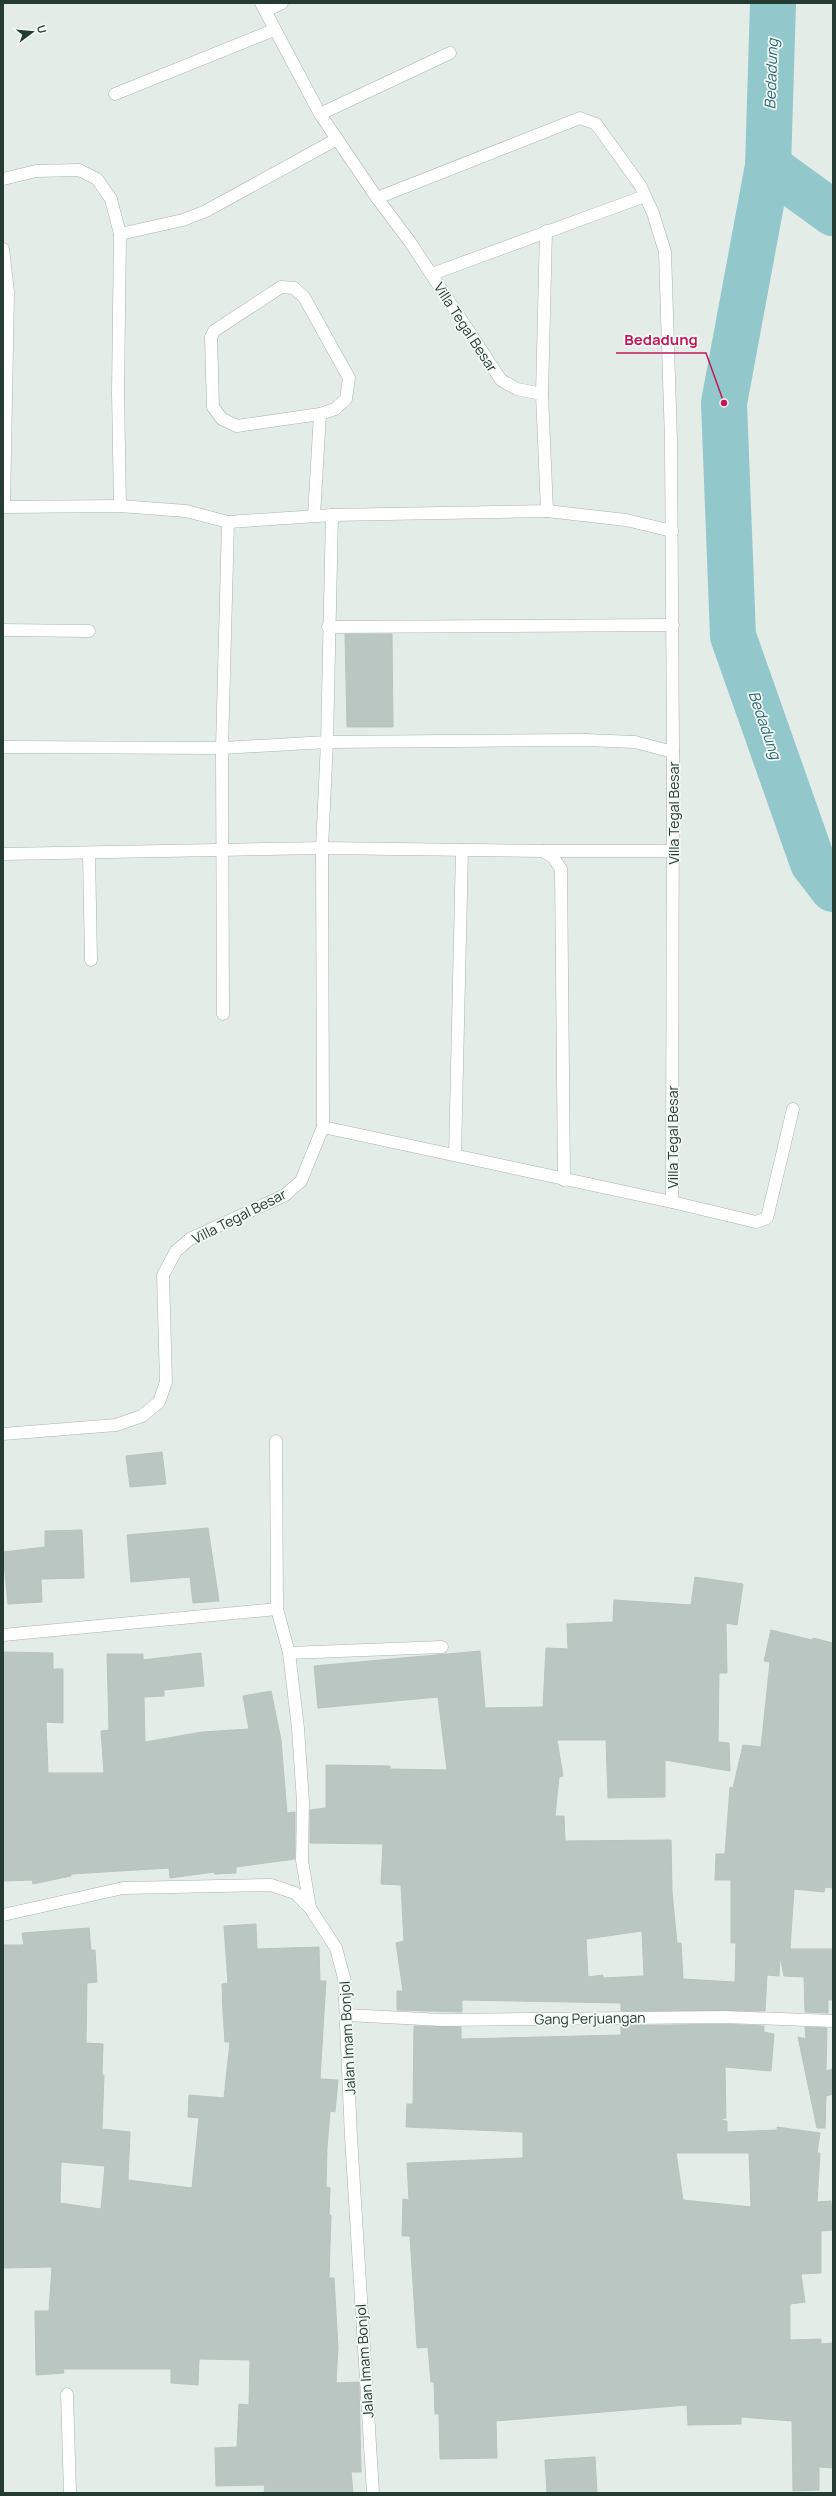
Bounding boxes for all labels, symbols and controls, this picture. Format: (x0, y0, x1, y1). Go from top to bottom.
north arrow (12, 12, 52, 52)
text: U (34, 23, 50, 35)
water label: Bedadung (759, 37, 783, 110)
street label: Villa Tegal Besar (430, 279, 502, 375)
callout: Bedadung (616, 326, 706, 353)
text: Bedadung (624, 329, 698, 350)
water label: Bedadung (744, 688, 787, 763)
street label: Villa Tegal Besar (664, 761, 683, 865)
street label: Villa Tegal Besar (663, 1085, 682, 1189)
street label: Villa Tegal Besar (189, 1184, 289, 1248)
street label: Jalan Imam Bonjol (335, 1980, 359, 2096)
street label: Gang Perjuangan (534, 2008, 646, 2028)
street label: Jalan Imam Bonjol (351, 2303, 377, 2419)

